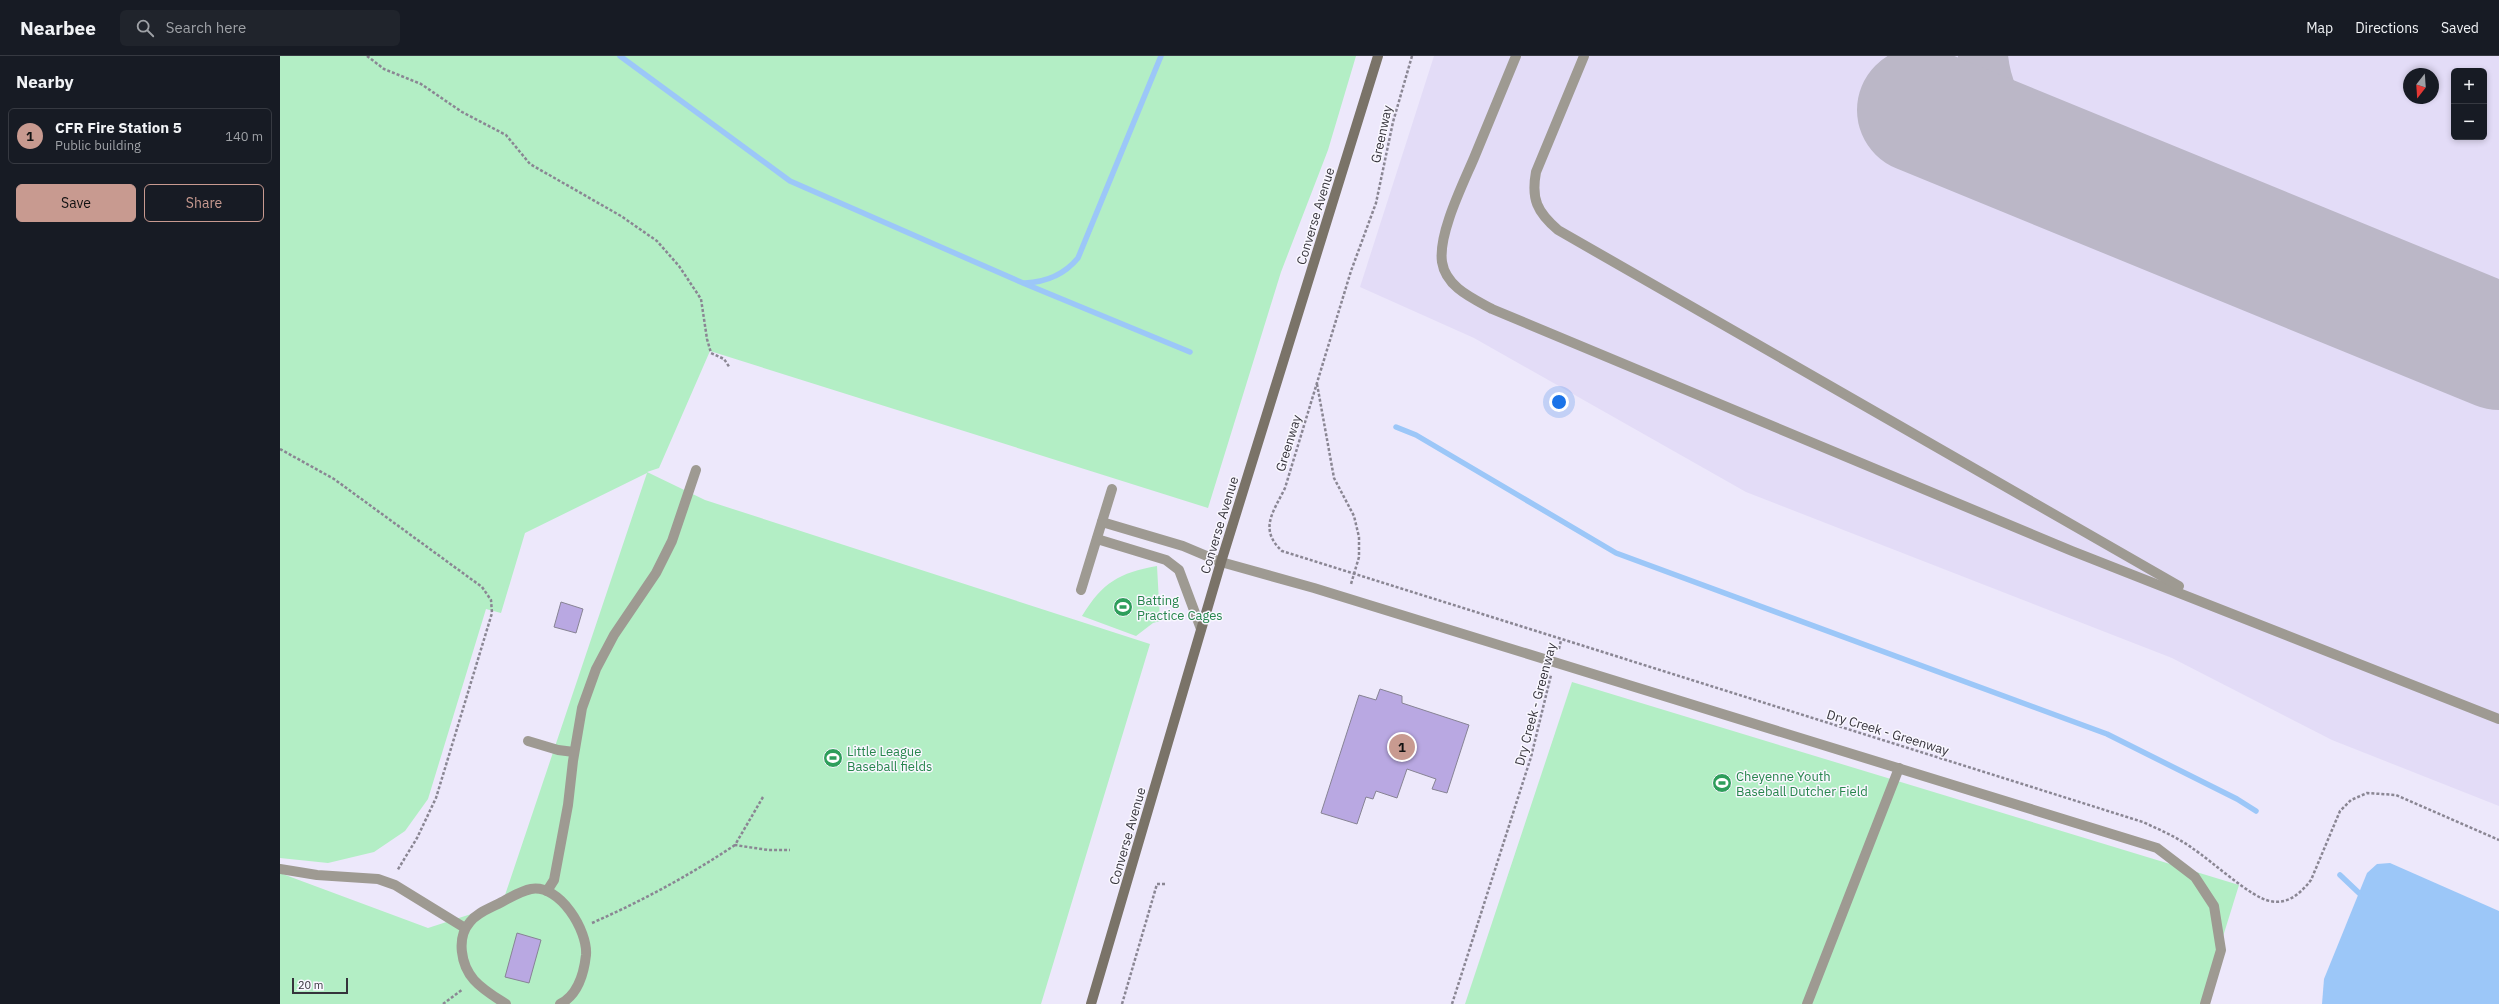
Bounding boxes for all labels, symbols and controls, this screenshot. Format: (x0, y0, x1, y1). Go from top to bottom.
search box (120, 10, 400, 46)
text: Nearbee (20, 16, 96, 40)
icon: search (134, 17, 156, 39)
text: Search here (166, 18, 246, 37)
text: Map (2306, 19, 2333, 37)
text: Directions (2355, 19, 2419, 37)
text: Saved (2441, 19, 2479, 37)
north arrow (2403, 68, 2439, 104)
map controls (2451, 68, 2487, 140)
button: + (2451, 68, 2487, 104)
text: Nearby (16, 71, 74, 93)
street label: Greenway (1367, 103, 1396, 165)
button: − (2451, 104, 2487, 140)
text: CFR Fire Station 5 (55, 118, 182, 137)
text: 1 (26, 128, 34, 145)
text: 140 m (225, 128, 263, 145)
text: Public building (55, 137, 141, 154)
street label: Converse Avenue (1293, 165, 1338, 267)
button: Save (16, 184, 136, 222)
button: Share (144, 184, 264, 222)
your location (1549, 392, 1569, 412)
street label: Greenway (1272, 412, 1305, 474)
street label: Converse Avenue (1197, 474, 1242, 576)
place label: Batting Practice Cages (1137, 592, 1223, 624)
sports icon: Batting Practice Cages (1112, 596, 1134, 618)
street label: Dry Creek - Greenway (1511, 640, 1560, 768)
street label: Dry Creek - Greenway (1825, 706, 1952, 759)
pin: 1 (1389, 732, 1415, 762)
place label: Little League Baseball fields (847, 743, 932, 775)
sports icon: Little League Baseball fields (822, 747, 844, 769)
place label: Cheyenne Youth Baseball Dutcher Field (1736, 768, 1868, 800)
sports icon: Cheyenne Youth Baseball Dutcher Field (1711, 772, 1733, 794)
street label: Converse Avenue (1105, 785, 1150, 887)
scale bar (292, 976, 348, 995)
text: 20 m (298, 978, 323, 992)

